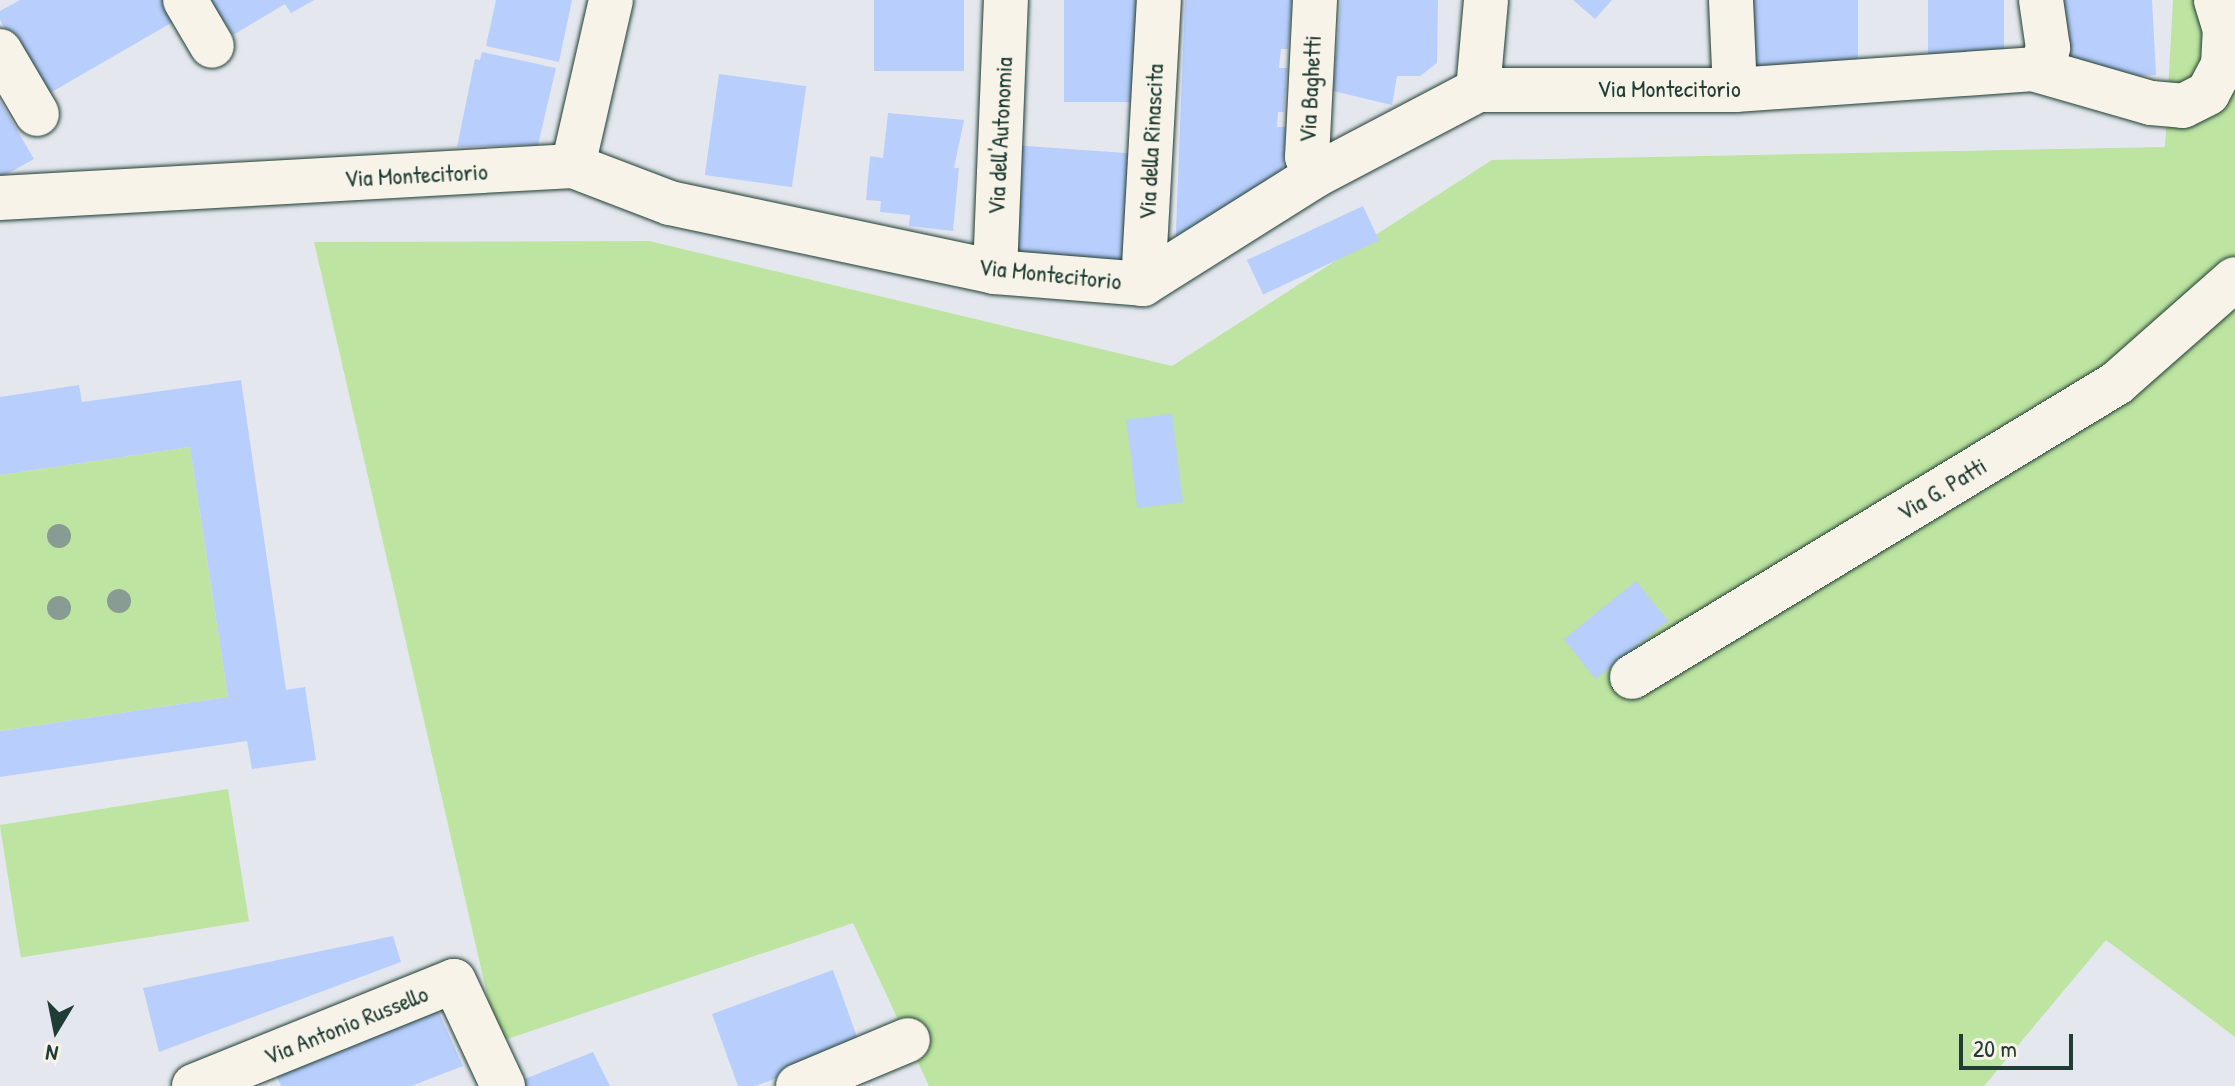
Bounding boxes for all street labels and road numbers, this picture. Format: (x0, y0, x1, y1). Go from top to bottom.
street label: Via Baghetti (1293, 35, 1327, 143)
street label: Via dell'Autonomia (981, 56, 1019, 216)
street label: Via della Rinascita (1133, 63, 1169, 221)
street label: Via Montecitorio (1597, 75, 1741, 103)
street label: Via Montecitorio (344, 157, 488, 193)
street label: Via Montecitorio (977, 252, 1123, 296)
street label: Via G. Patti (1892, 451, 1992, 527)
street label: Via Antonio Russello (260, 979, 432, 1071)

